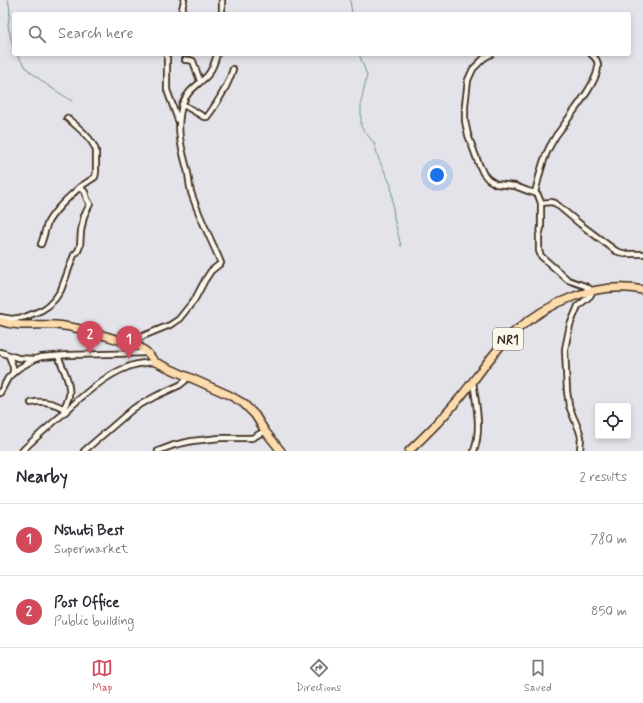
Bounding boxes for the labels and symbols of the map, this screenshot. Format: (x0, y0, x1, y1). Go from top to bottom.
your location (427, 165, 447, 185)
pin: 2 (77, 321, 103, 354)
pin: 1 (116, 326, 142, 359)
road number: NR1 (493, 328, 523, 350)

